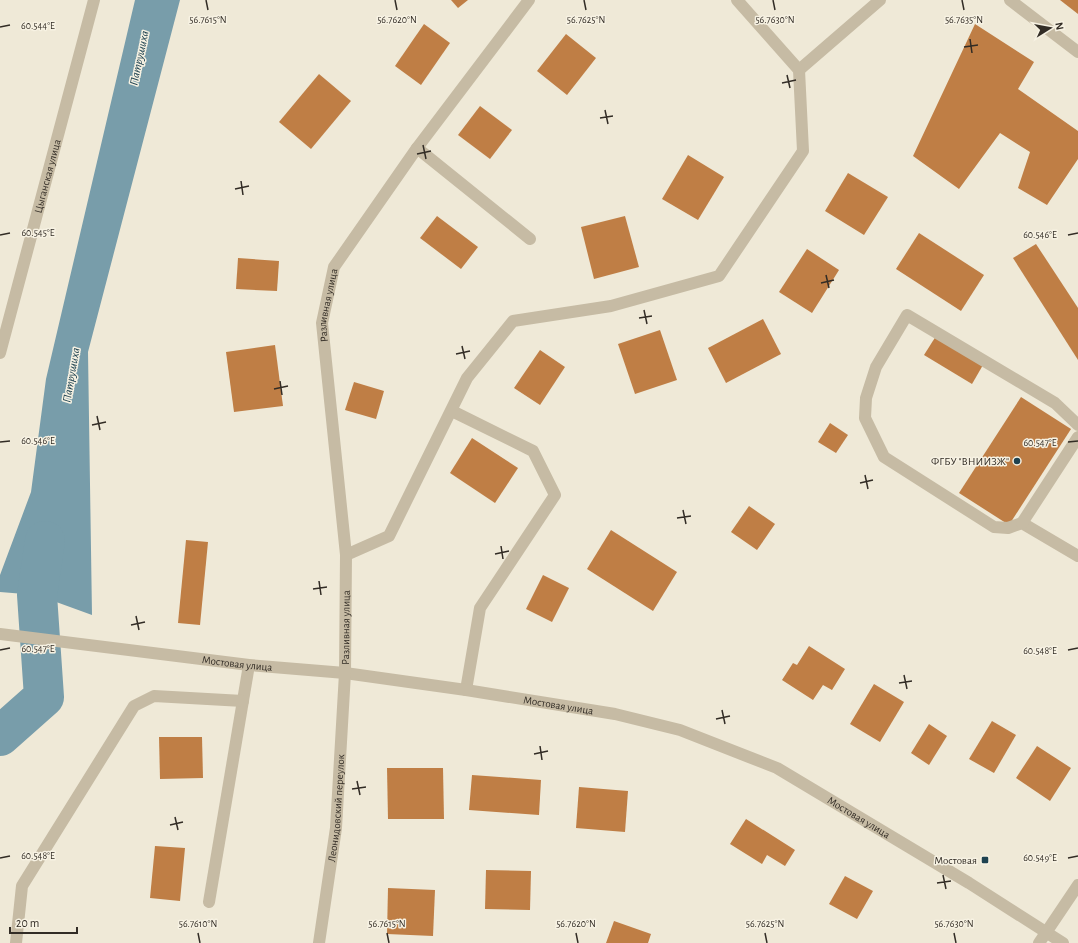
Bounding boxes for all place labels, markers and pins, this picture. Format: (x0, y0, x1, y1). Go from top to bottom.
place label: ФГБУ "ВНИИЗЖ" (931, 456, 1009, 467)
marker: ФГБУ "ВНИИЗЖ" (1012, 456, 1022, 466)
place label: Мостовая (934, 855, 977, 866)
marker: Мостовая (980, 855, 990, 865)

